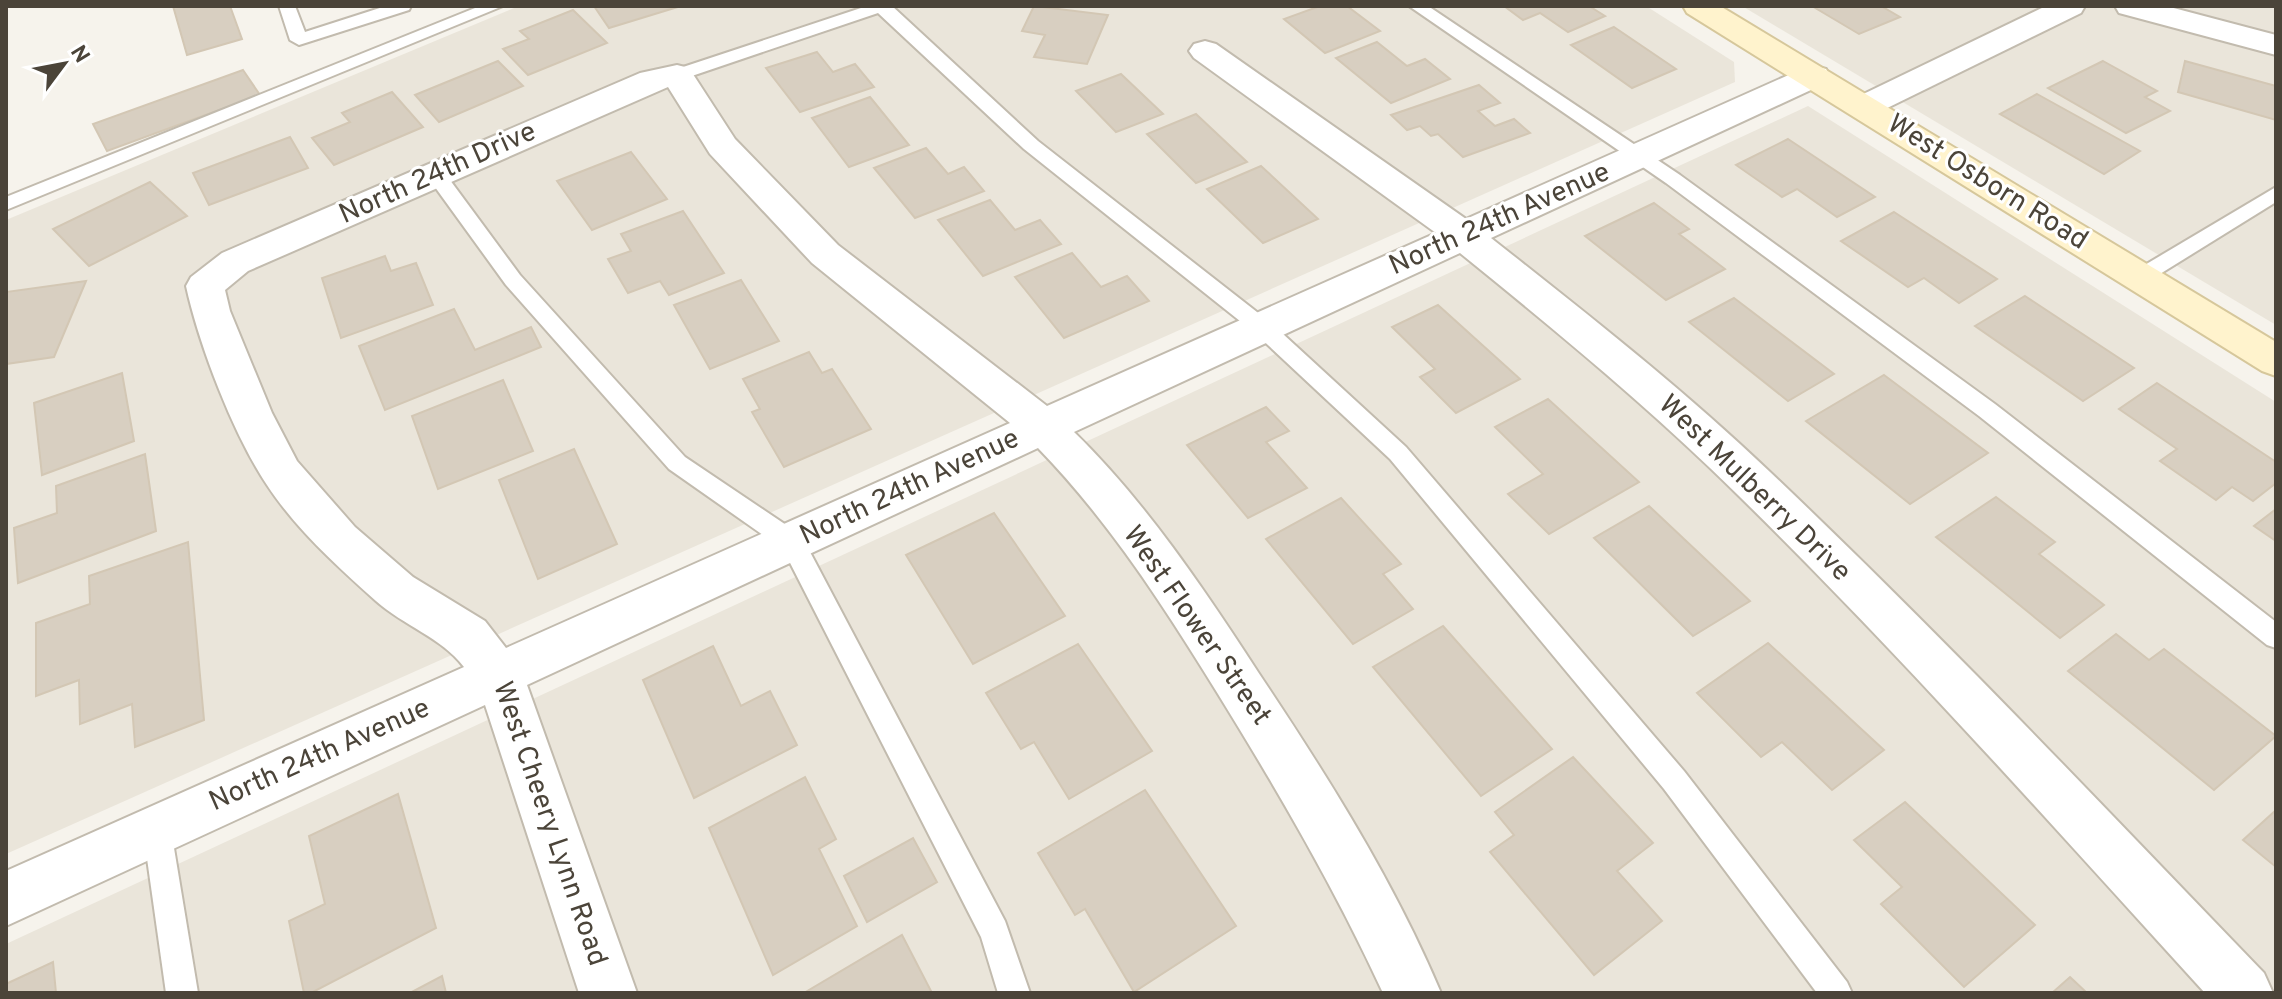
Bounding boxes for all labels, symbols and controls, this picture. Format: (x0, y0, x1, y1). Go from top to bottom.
north arrow (24, 24, 104, 104)
text: N (63, 41, 94, 69)
street label: West Osborn Road (1880, 107, 2094, 259)
street label: North 24th Drive (334, 114, 542, 234)
street label: North 24th Avenue (1384, 155, 1616, 285)
street label: West Mulberry Drive (1650, 388, 1858, 590)
street label: North 24th Avenue (794, 421, 1026, 555)
street label: West Flower Street (1114, 519, 1278, 733)
street label: West Cheery Lynn Road (483, 677, 615, 971)
street label: North 24th Avenue (204, 691, 436, 821)

